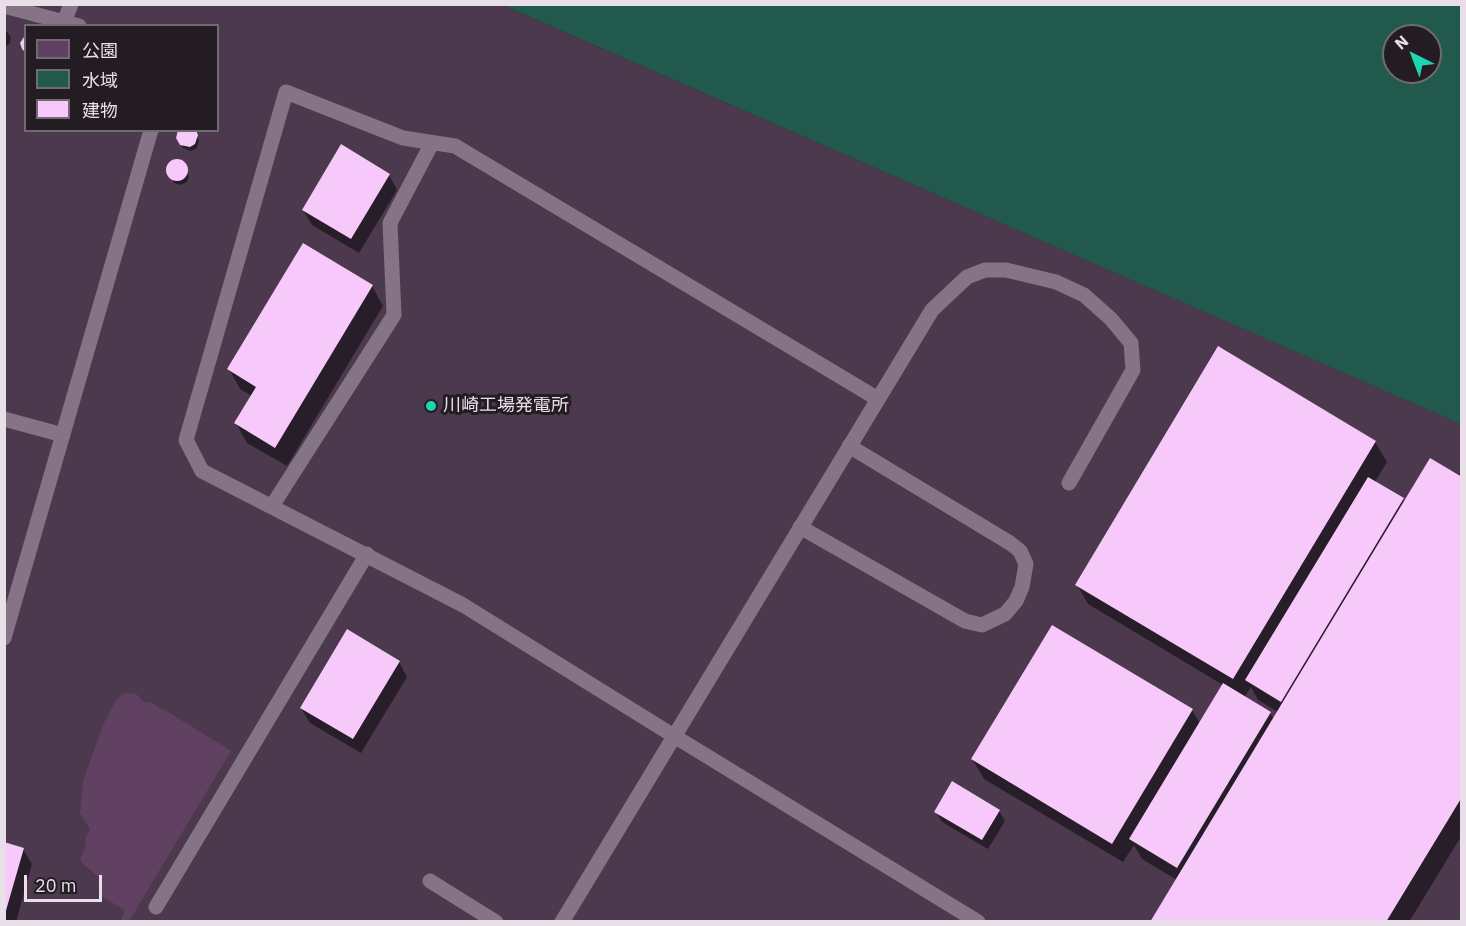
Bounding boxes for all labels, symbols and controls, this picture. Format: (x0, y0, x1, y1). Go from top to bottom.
legend (24, 24, 219, 132)
north arrow (1382, 24, 1442, 84)
text: N (1390, 31, 1412, 53)
text: 公園 (82, 39, 118, 62)
text: 水域 (82, 69, 118, 92)
text: 建物 (82, 99, 118, 122)
place label: 川崎工場発電所 (443, 395, 569, 417)
marker: 川崎工場発電所 (424, 399, 438, 413)
scale bar (27, 863, 105, 901)
text: 20 m (35, 874, 77, 897)

